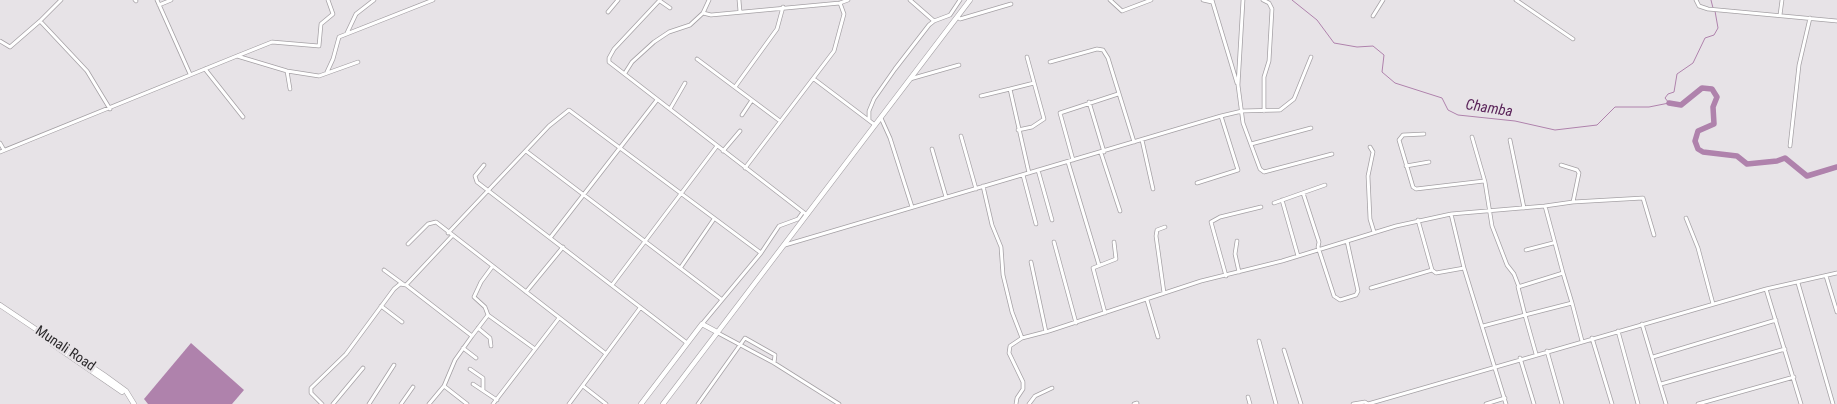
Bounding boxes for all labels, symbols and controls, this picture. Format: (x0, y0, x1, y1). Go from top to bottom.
water label: Chamba (1464, 96, 1514, 122)
street label: Munali Road (32, 323, 98, 375)

